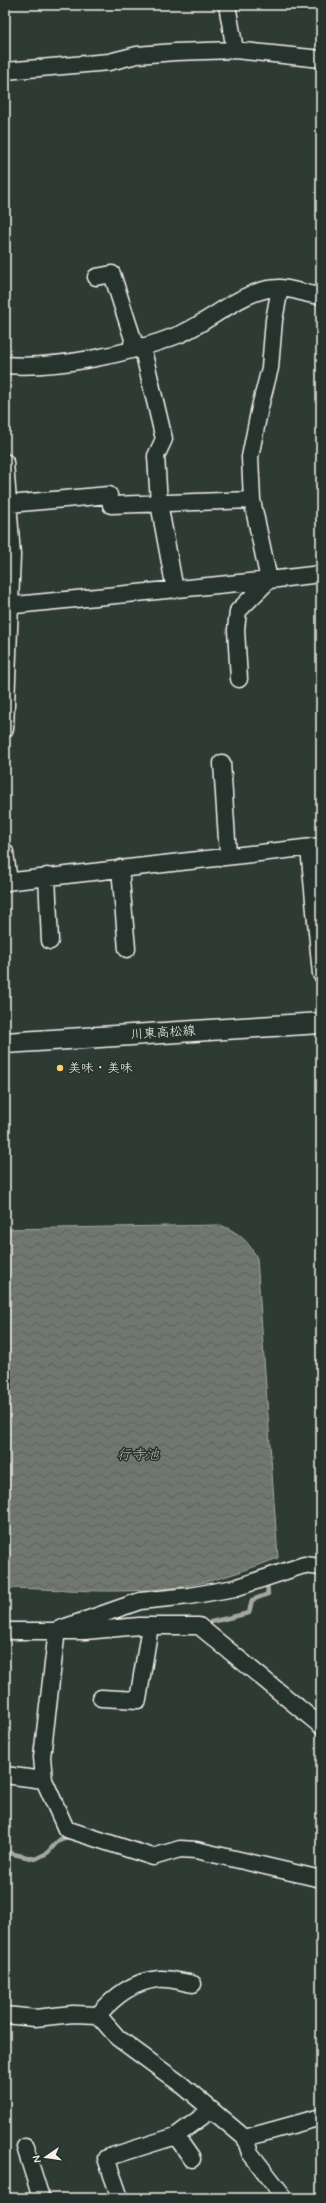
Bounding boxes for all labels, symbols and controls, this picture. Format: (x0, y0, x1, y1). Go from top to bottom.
street label: 川東高松線 (130, 1022, 197, 1044)
place label: 美味・美味 (68, 1060, 133, 1077)
marker: 美味・美味 (55, 1063, 65, 1073)
water label: 行寺池 (117, 1446, 160, 1464)
north arrow (26, 2137, 66, 2177)
text: N (30, 2154, 45, 2164)

